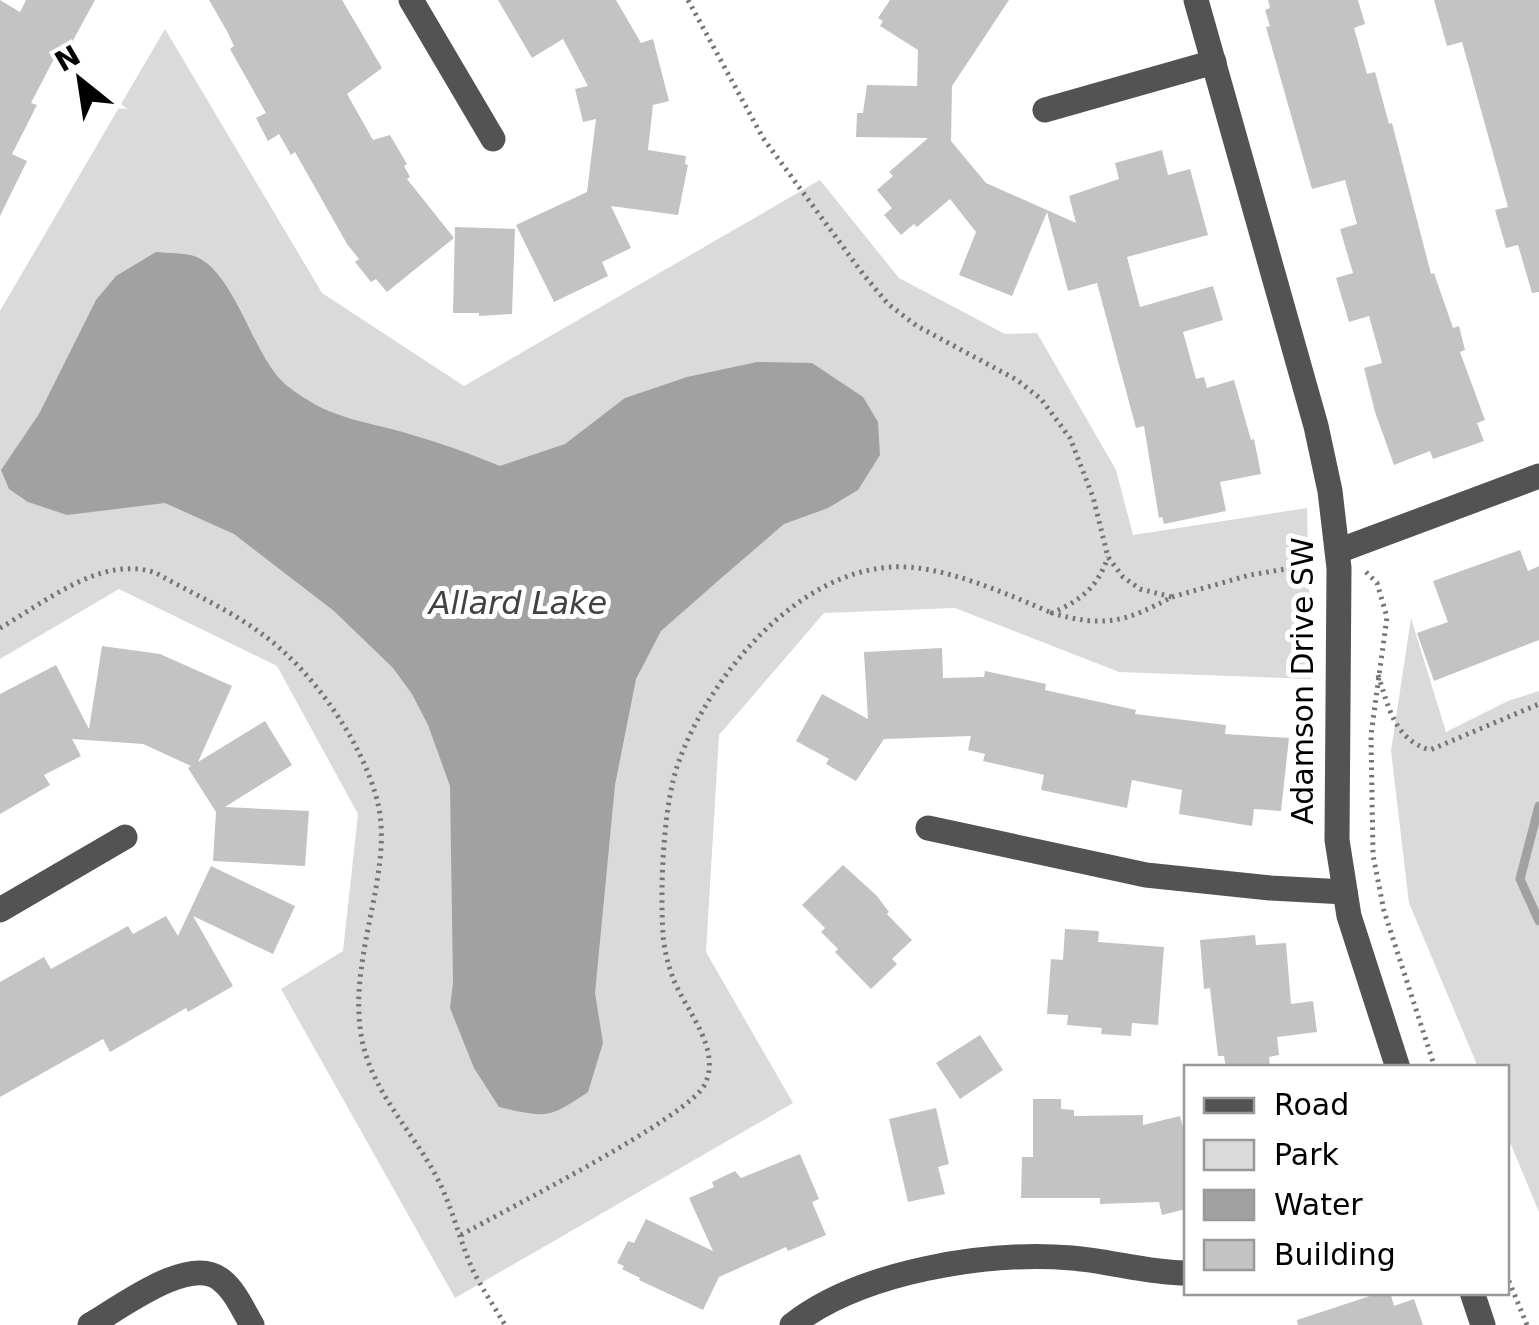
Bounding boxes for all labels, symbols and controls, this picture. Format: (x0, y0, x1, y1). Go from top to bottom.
north arrow (30, 30, 130, 130)
text: N (49, 39, 86, 79)
street label: Adamson Drive SW (1285, 537, 1320, 825)
water label: Allard Lake (427, 584, 607, 622)
legend (1184, 1065, 1509, 1295)
text: Road (1274, 1087, 1349, 1122)
text: Park (1274, 1137, 1339, 1172)
text: Water (1274, 1187, 1363, 1222)
text: Building (1274, 1237, 1396, 1272)

